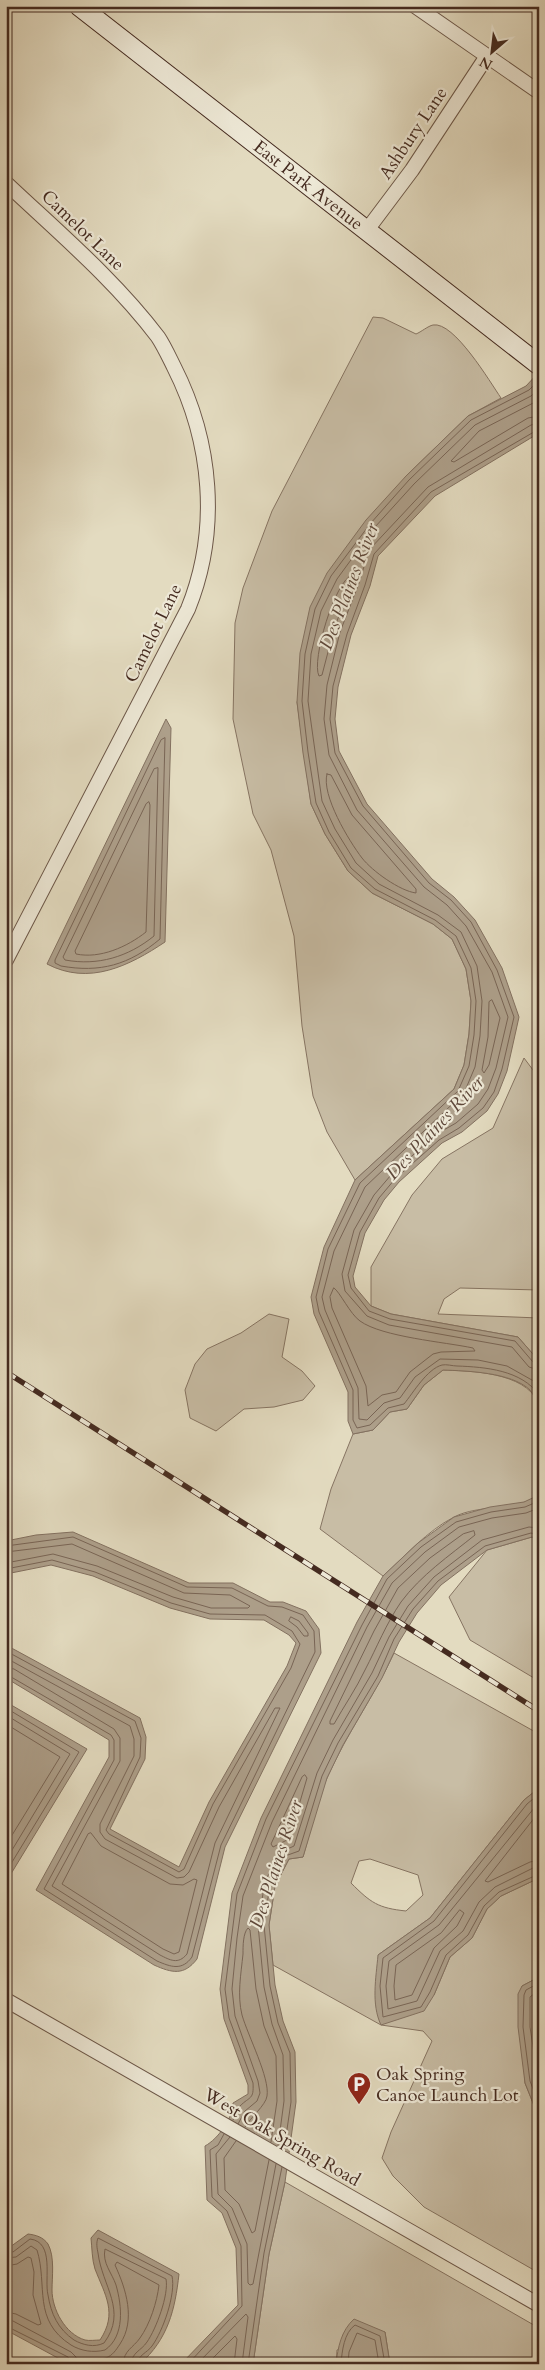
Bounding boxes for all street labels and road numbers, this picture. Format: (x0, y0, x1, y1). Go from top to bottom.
street label: Ashbury Lane (373, 82, 453, 184)
street label: East Park Avenue (248, 135, 368, 236)
street label: Camelot Lane (36, 184, 130, 276)
street label: Camelot Lane (119, 580, 188, 687)
street label: West Oak Spring Road (198, 2082, 365, 2193)

